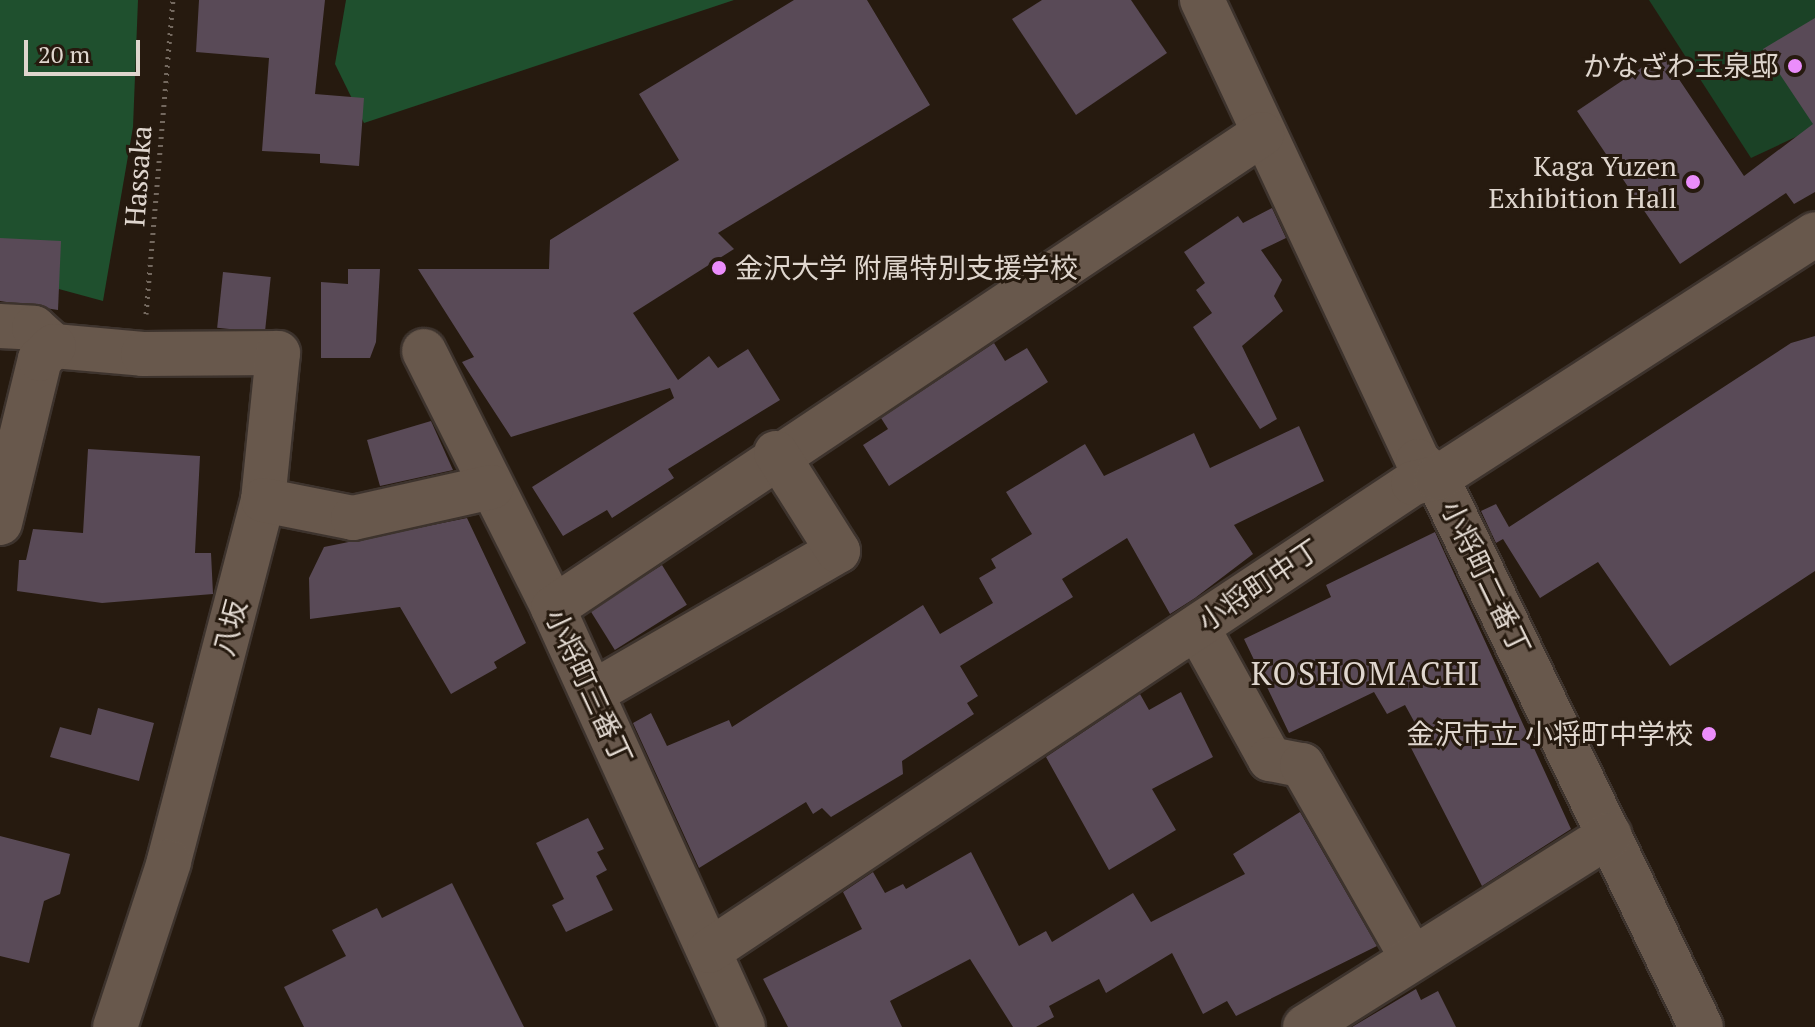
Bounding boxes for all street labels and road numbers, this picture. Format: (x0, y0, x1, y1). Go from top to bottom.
street label: Hassaka (118, 124, 158, 228)
street label: 小将町二番丁 (1434, 495, 1538, 661)
street label: 小将町中丁 (1192, 532, 1326, 638)
street label: 八坂 (207, 597, 253, 659)
street label: 小将町三番丁 (538, 604, 640, 770)

